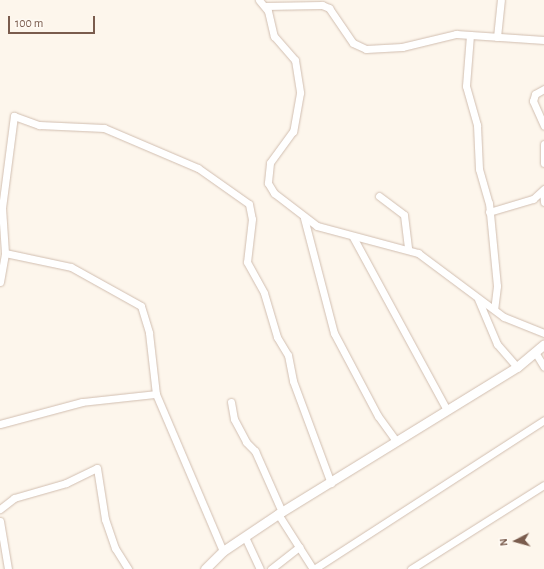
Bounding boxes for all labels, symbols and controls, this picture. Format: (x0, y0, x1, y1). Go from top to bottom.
scale bar (10, 8, 97, 34)
text: 100 m (15, 17, 43, 29)
north arrow (496, 521, 536, 561)
text: N (498, 538, 509, 547)

